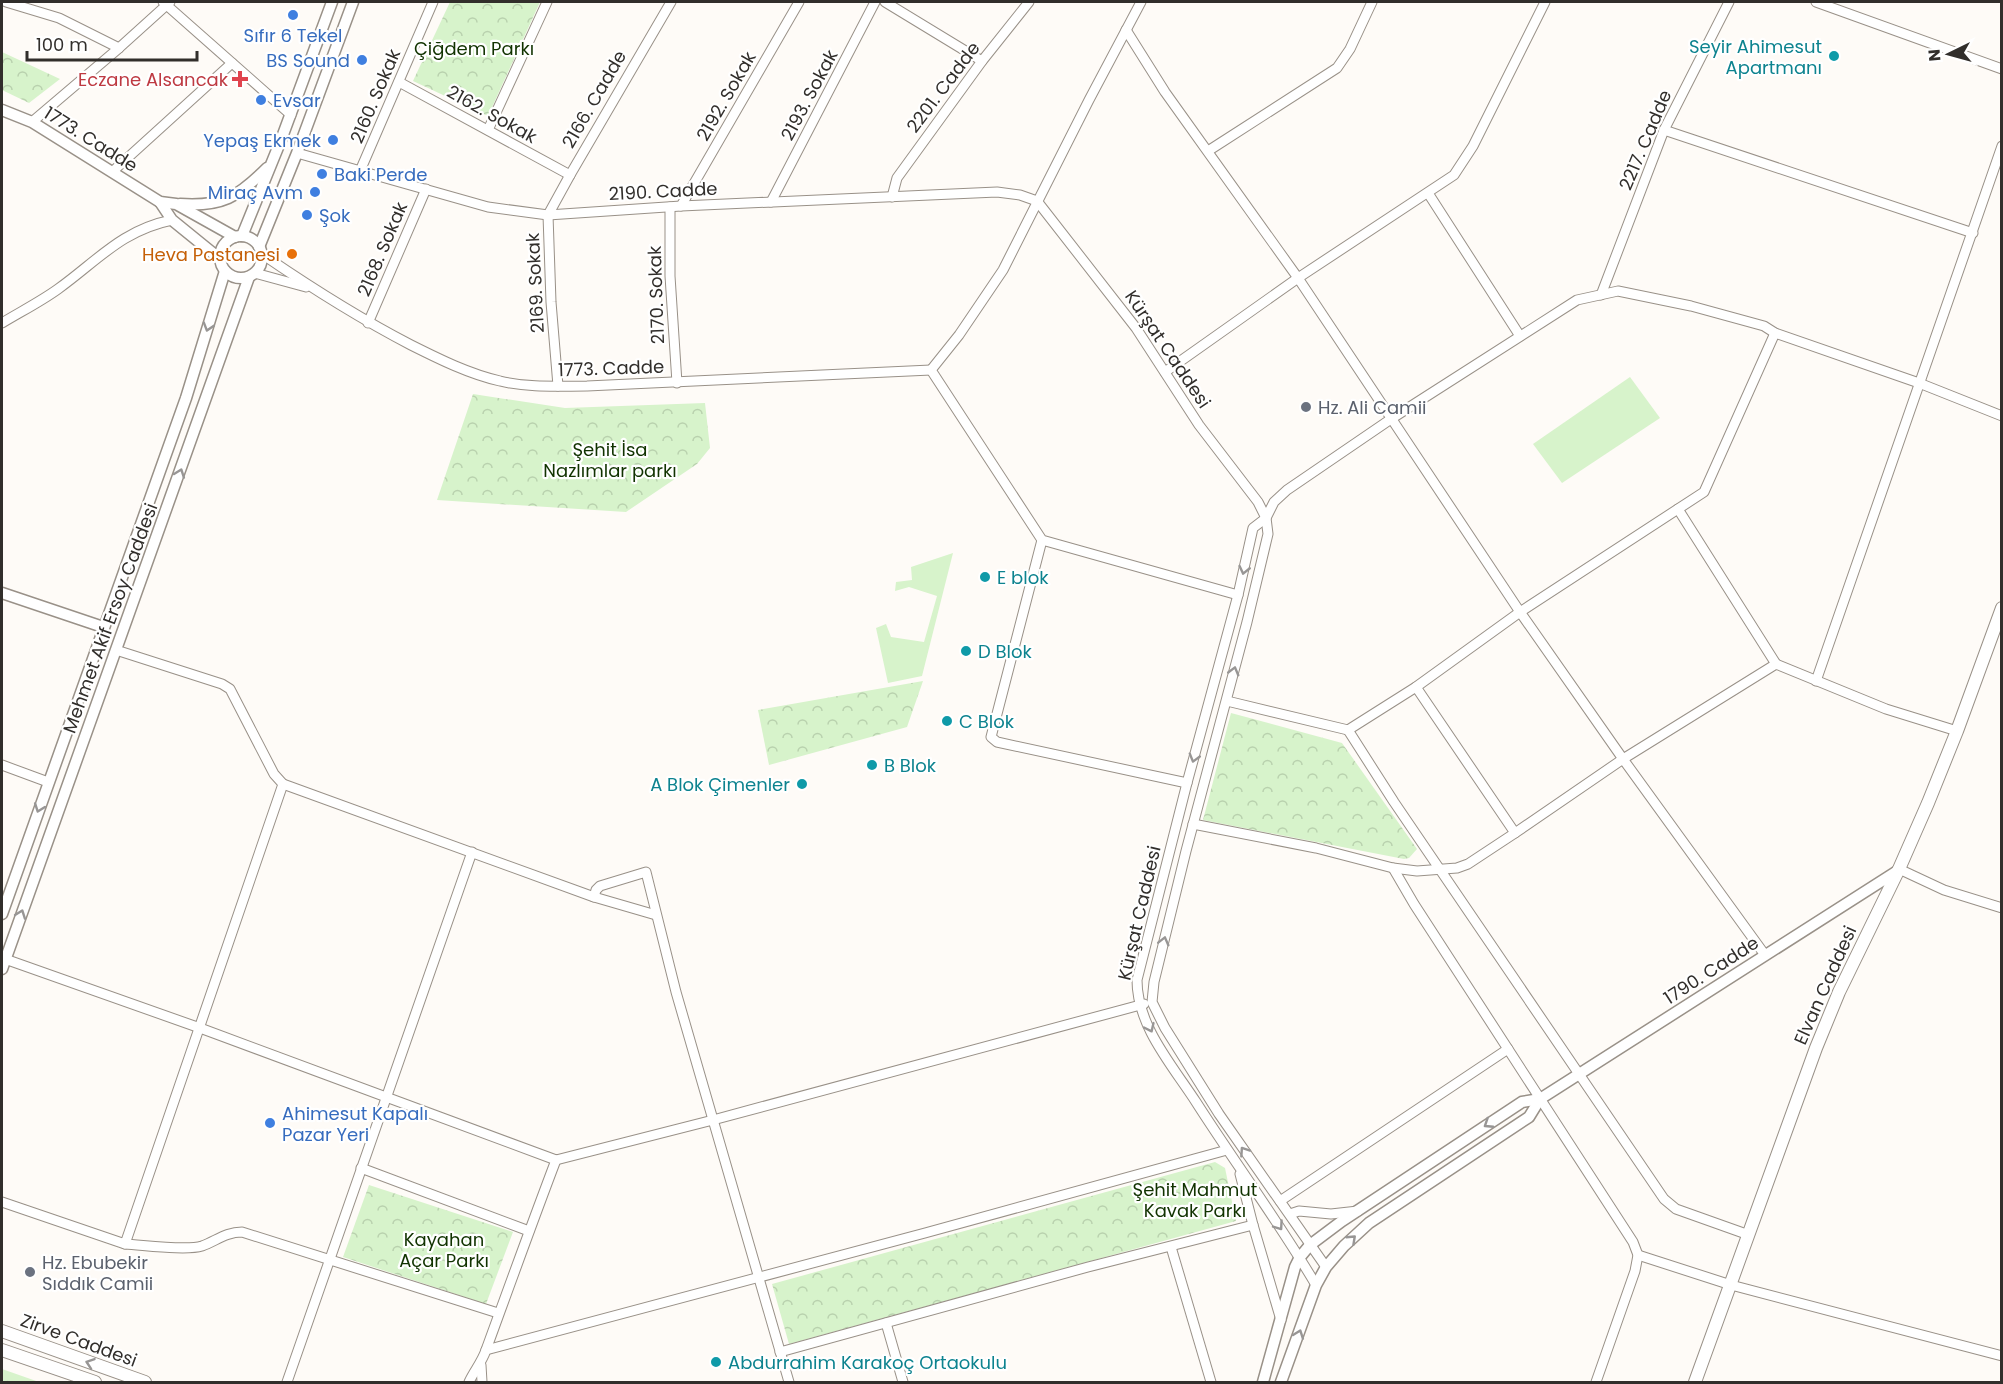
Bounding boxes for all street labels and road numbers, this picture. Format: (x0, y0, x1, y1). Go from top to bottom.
street label: 2201. Cadde (901, 36, 985, 138)
street label: 2160. Sokak (344, 44, 406, 147)
street label: 2166. Cadde (556, 45, 632, 153)
street label: 2193. Sokak (775, 45, 844, 145)
street label: 2192. Sokak (690, 46, 762, 145)
street label: 2162. Sokak (443, 79, 542, 149)
street label: 2217. Cadde (1613, 86, 1677, 194)
street label: 1773. Cadde (39, 100, 143, 178)
street label: 2190. Cadde (608, 176, 718, 206)
street label: 2168. Sokak (351, 197, 413, 300)
street label: 2169. Sokak (520, 232, 550, 334)
street label: 2170. Sokak (642, 245, 670, 345)
street label: Kürşat Caddesi (1119, 285, 1217, 413)
street label: 1773. Cadde (558, 354, 664, 382)
street label: Mehmet Akif Ersoy Caddesi (57, 500, 163, 736)
street label: Kürşat Caddesi (1111, 843, 1167, 983)
street label: Elvan Caddesi (1788, 922, 1862, 1048)
street label: 1790. Cadde (1659, 930, 1763, 1010)
street label: Zirve Caddesi (17, 1307, 141, 1373)

